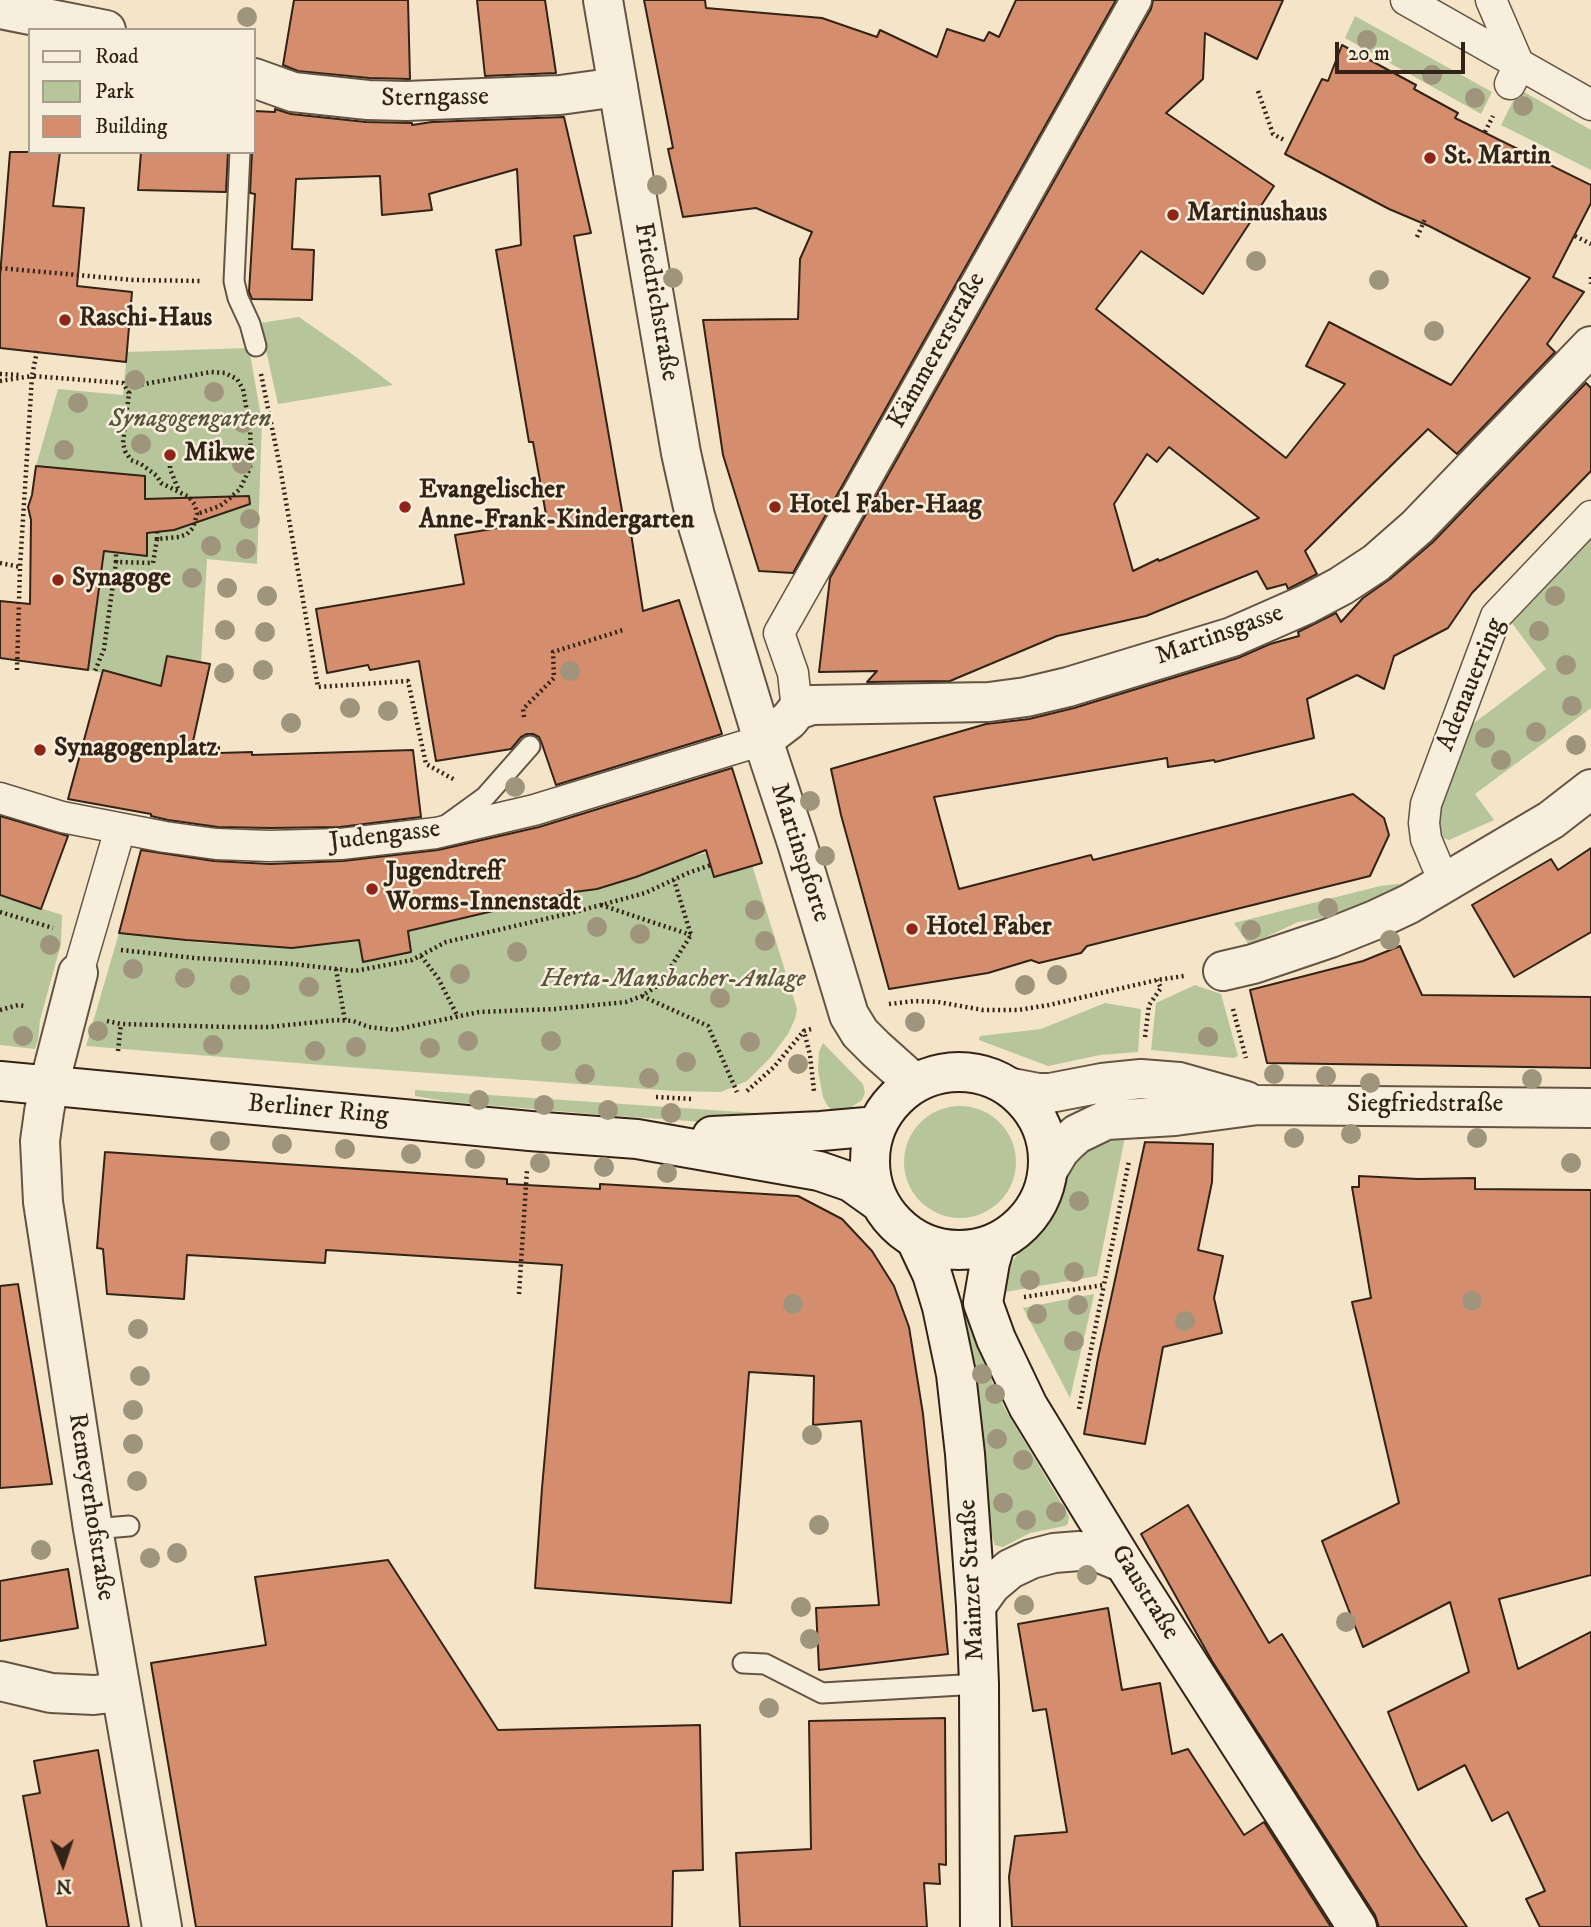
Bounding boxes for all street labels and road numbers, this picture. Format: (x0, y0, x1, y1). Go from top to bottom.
street label: Sterngasse (381, 82, 489, 116)
street label: Friedrichstraße (626, 220, 684, 384)
street label: Kämmererstraße (882, 268, 994, 434)
street label: Martinsgasse (1152, 598, 1288, 674)
street label: Adenauerring (1431, 614, 1513, 756)
street label: Martinspforte (762, 780, 836, 926)
street label: Judengasse (328, 815, 442, 859)
street label: Berliner Ring (246, 1089, 390, 1133)
street label: Siegfriedstraße (1347, 1090, 1503, 1122)
street label: Remeyerhofstraße (60, 1411, 120, 1603)
street label: Mainzer Straße (953, 1499, 993, 1661)
street label: Gaustraße (1103, 1540, 1185, 1646)

